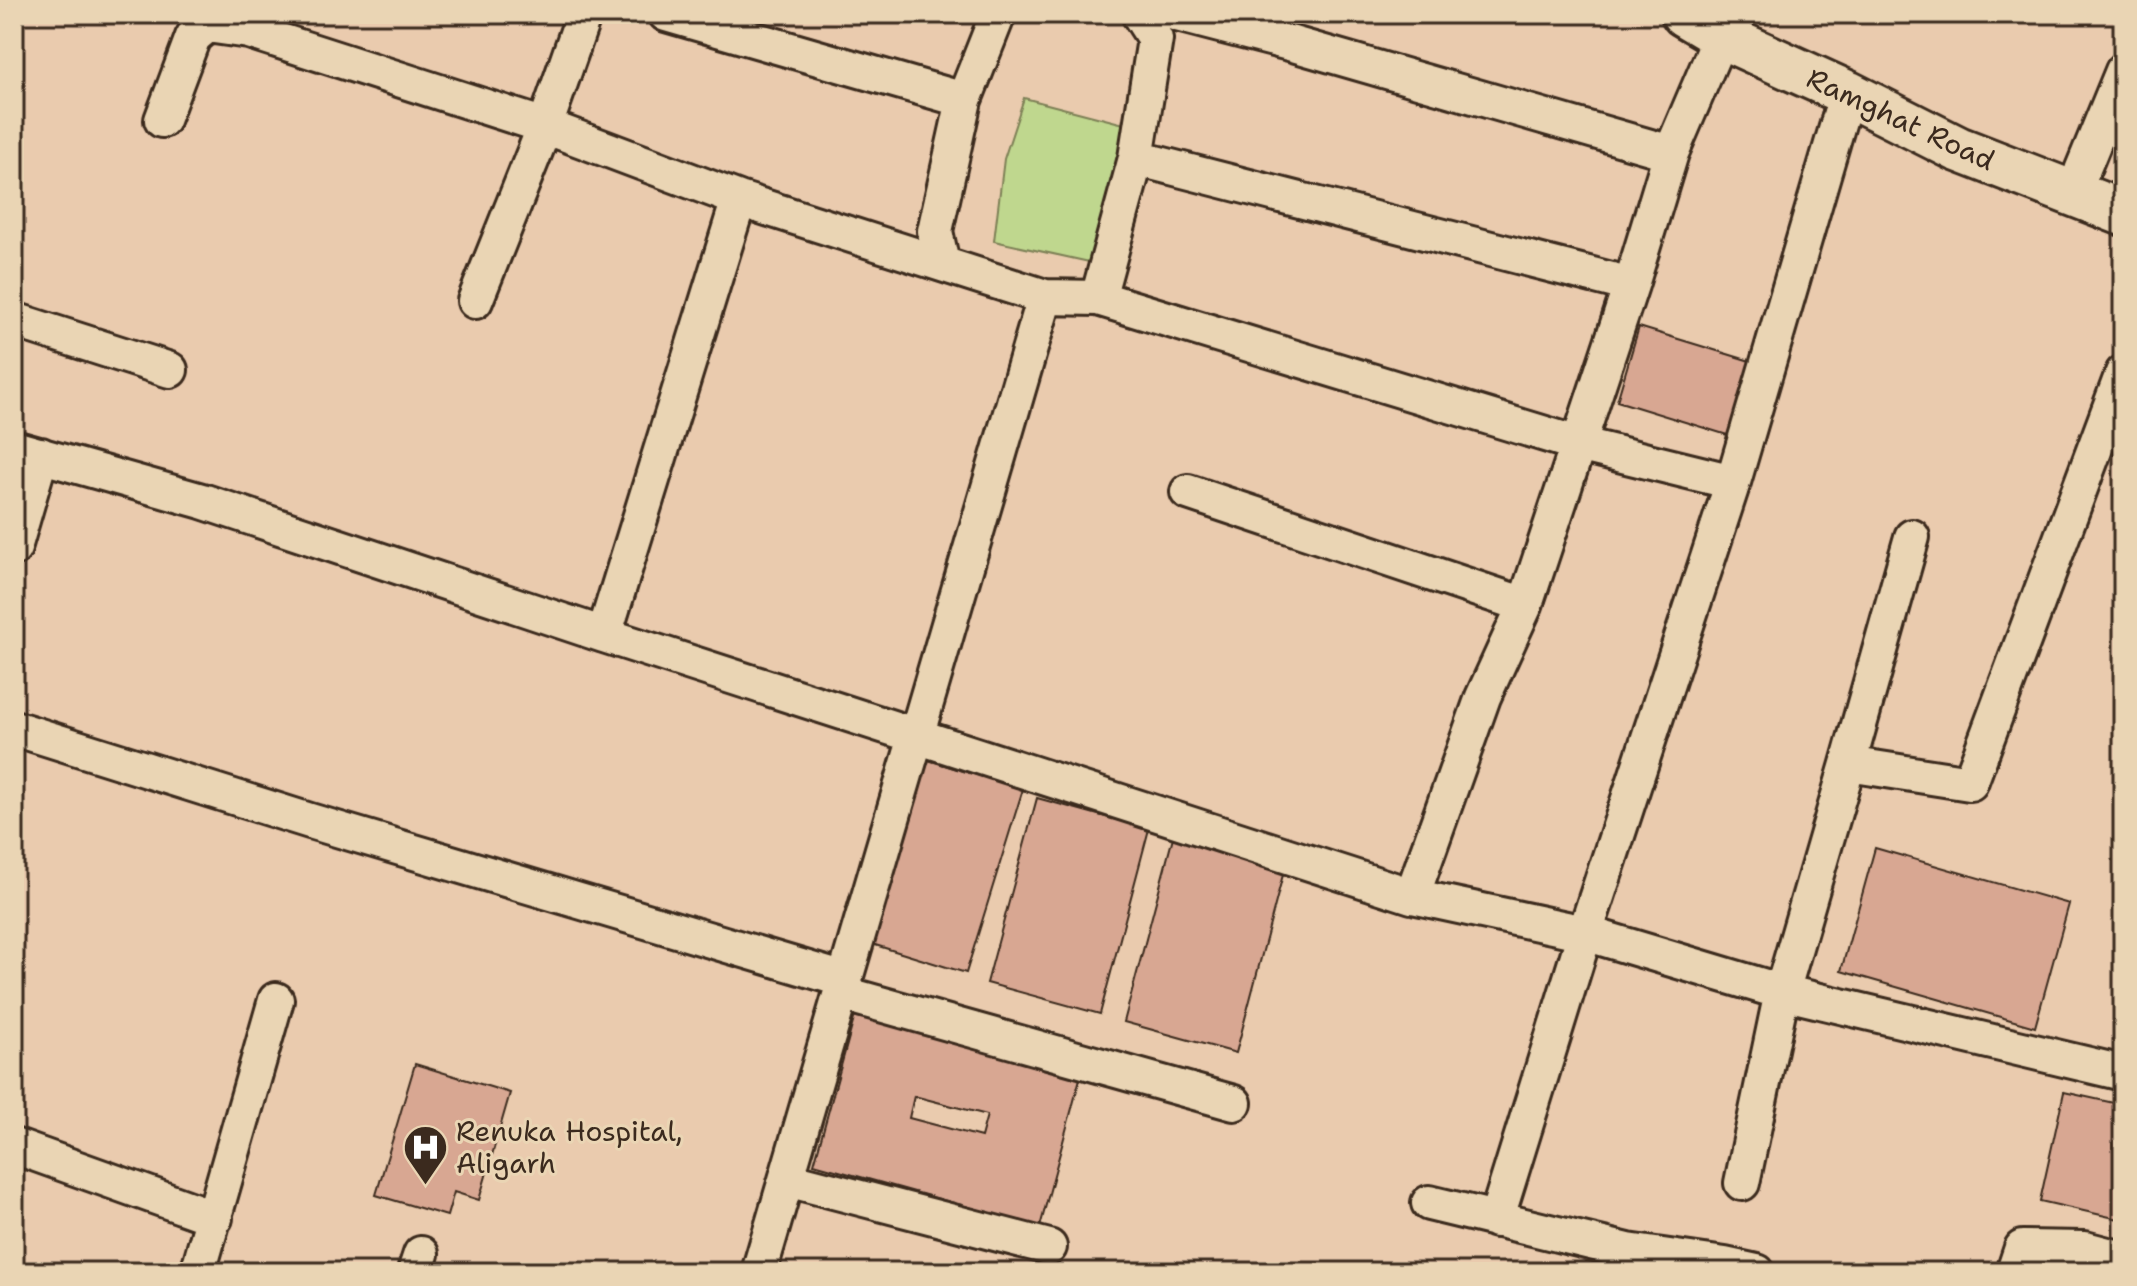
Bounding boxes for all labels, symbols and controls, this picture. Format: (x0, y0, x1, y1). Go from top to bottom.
street label: Ramghat Road (1801, 59, 2001, 179)
place label: Renuka Hospital, Aligarh (456, 1112, 683, 1182)
hospital icon: Renuka Hospital, Aligarh (401, 1123, 449, 1186)

